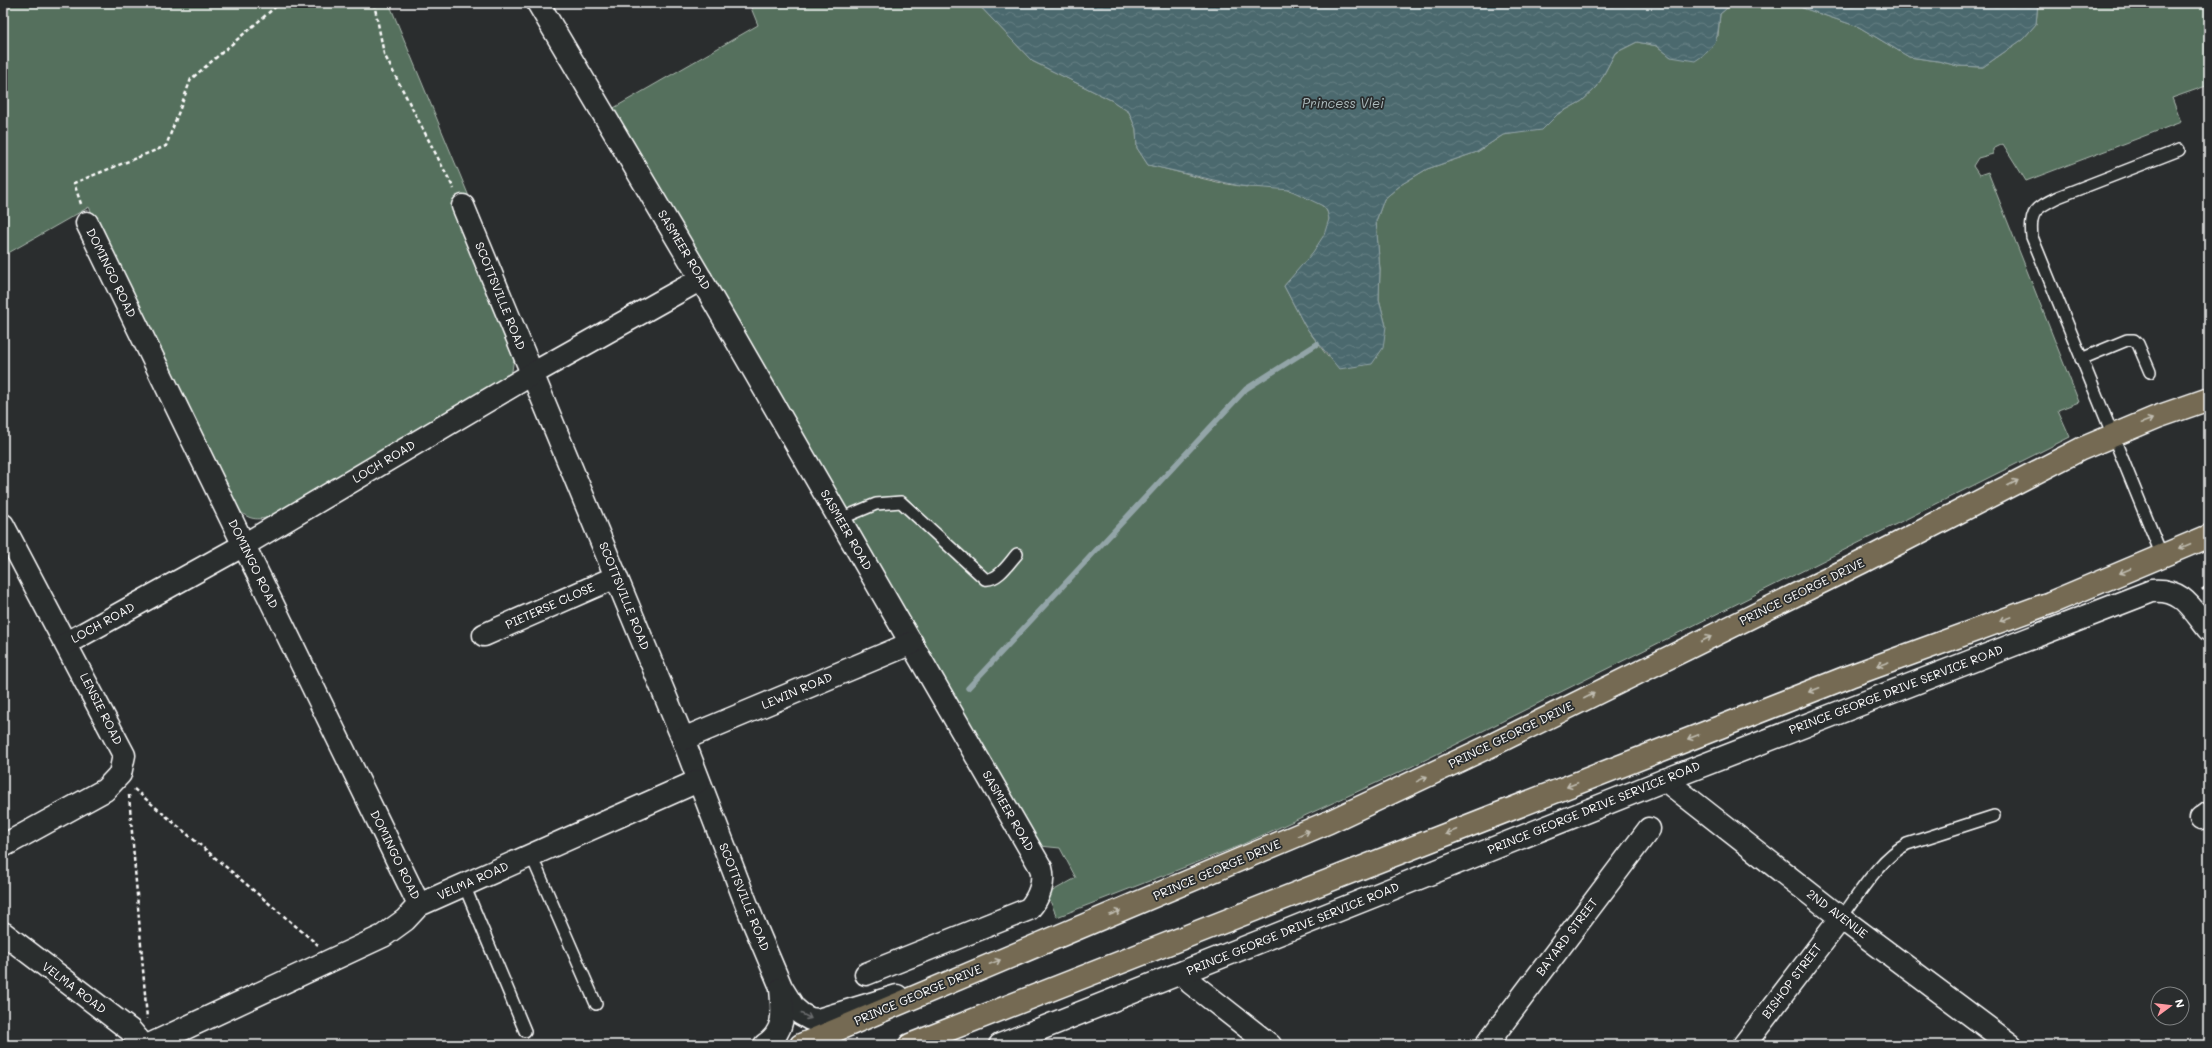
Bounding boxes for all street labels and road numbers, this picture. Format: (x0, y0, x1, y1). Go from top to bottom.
street label: SASMEER ROAD (655, 207, 715, 292)
street label: DOMINGO ROAD (83, 225, 140, 320)
street label: SCOTTSVILLE ROAD (472, 239, 530, 352)
street label: LOCH ROAD (349, 436, 418, 486)
street label: SASMEER ROAD (817, 486, 876, 573)
street label: DOMINGO ROAD (225, 516, 282, 611)
street label: SCOTTSVILLE ROAD (596, 539, 654, 652)
street label: PRINCE GEORGE DRIVE (1737, 554, 1867, 628)
street label: PIETERSE CLOSE (502, 578, 597, 632)
street label: LOCH ROAD (68, 598, 137, 646)
street label: PRINCE GEORGE DRIVE SERVICE ROAD (1786, 641, 2005, 737)
street label: LEWIN ROAD (759, 668, 834, 712)
street label: LENSIE ROAD (77, 670, 127, 747)
street label: PRINCE GEORGE DRIVE (1446, 697, 1576, 771)
street label: PRINCE GEORGE DRIVE SERVICE ROAD (1485, 757, 1702, 857)
street label: SASMEER ROAD (979, 767, 1038, 854)
street label: DOMINGO ROAD (367, 807, 424, 902)
street label: PRINCE GEORGE DRIVE (1151, 835, 1283, 903)
street label: SCOTTSVILLE ROAD (716, 840, 774, 953)
street label: VELMA ROAD (434, 857, 511, 903)
street label: PRINCE GEORGE DRIVE SERVICE ROAD (1184, 878, 1401, 978)
street label: 2ND AVENUE (1804, 885, 1871, 941)
street label: BAYARD STREET (1532, 894, 1601, 978)
street label: BISHOP STREET (1758, 939, 1825, 1021)
street label: VELMA ROAD (39, 958, 110, 1017)
street label: PRINCE GEORGE DRIVE (852, 960, 984, 1028)

